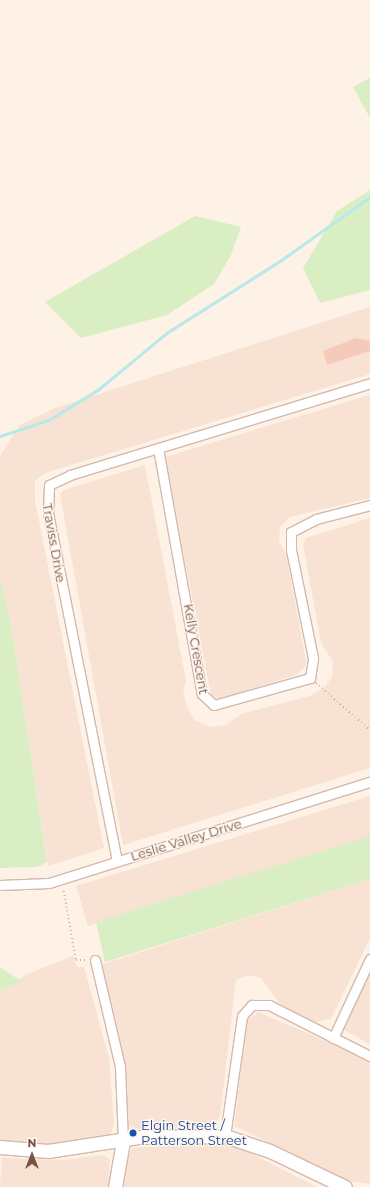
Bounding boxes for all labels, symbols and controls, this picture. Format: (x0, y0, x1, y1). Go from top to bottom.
street label: Traviss Drive (39, 502, 69, 584)
street label: Kelly Crescent (180, 602, 212, 696)
street label: Leslie Valley Drive (129, 816, 243, 864)
place label: Elgin Street / Patterson Street (141, 1118, 247, 1149)
marker: Elgin Street / Patterson Street (128, 1128, 138, 1138)
north arrow (12, 1135, 52, 1175)
text: N (28, 1136, 36, 1150)

